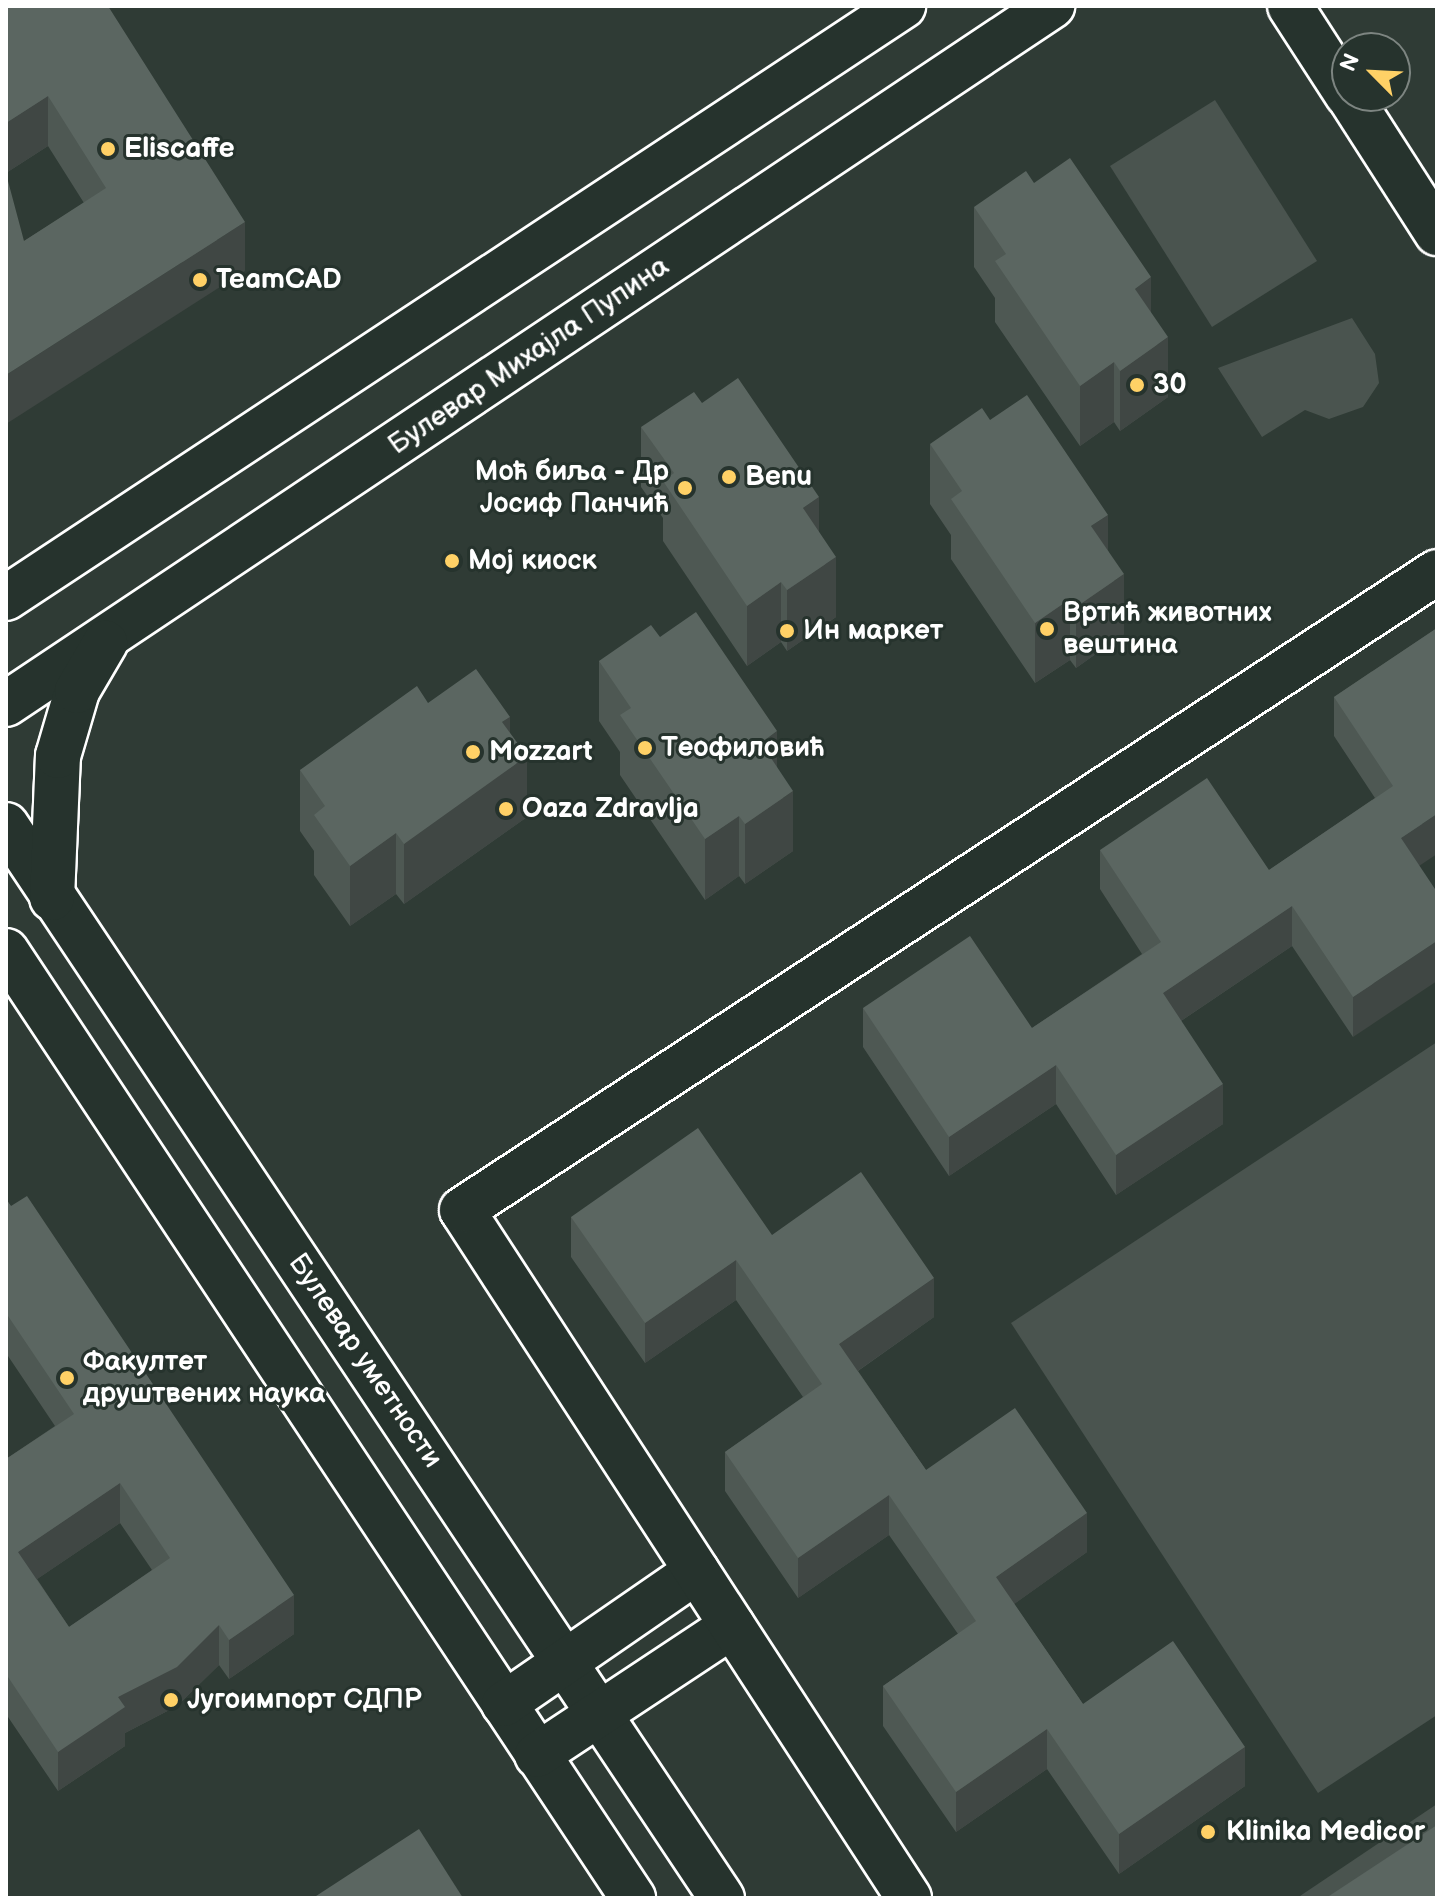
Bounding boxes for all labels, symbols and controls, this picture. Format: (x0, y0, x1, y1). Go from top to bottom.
north arrow (1331, 32, 1411, 112)
text: N (1335, 50, 1366, 76)
place label: Eliscaffe (124, 132, 235, 166)
marker: Eliscaffe (99, 140, 117, 158)
street label: Булевар Михајла Пупина (382, 250, 676, 462)
place label: TeamCAD (216, 263, 341, 297)
marker: TeamCAD (191, 271, 209, 289)
place label: 30 (1153, 368, 1187, 402)
marker: 30 (1128, 376, 1146, 394)
place label: Моћ биља - Др Јосиф Панчић (475, 455, 669, 521)
place label: Benu (745, 460, 812, 494)
marker: Benu (720, 468, 738, 486)
marker: Моћ биља - Др Јосиф Панчић (676, 479, 694, 497)
place label: Мој киоск (468, 544, 597, 578)
marker: Мој киоск (443, 552, 461, 570)
place label: Вртић животних вештина (1063, 596, 1271, 662)
place label: Ин маркет (803, 614, 943, 648)
marker: Вртић животних вештина (1038, 620, 1056, 638)
marker: Ин маркет (778, 622, 796, 640)
place label: Теофиловић (661, 731, 824, 765)
place label: Mozzart (489, 735, 593, 769)
marker: Теофиловић (636, 739, 654, 757)
marker: Mozzart (464, 743, 482, 761)
place label: Oaza Zdravlja (522, 792, 699, 826)
marker: Oaza Zdravlja (497, 800, 515, 818)
street label: Булевар уметности (281, 1247, 449, 1475)
place label: Факултет друштвених наука (83, 1345, 325, 1411)
marker: Факултет друштвених наука (58, 1369, 76, 1387)
place label: Југоимпорт СДПР (187, 1683, 422, 1717)
marker: Југоимпорт СДПР (162, 1691, 180, 1709)
place label: Klinika Medicor (1226, 1815, 1425, 1849)
marker: Klinika Medicor (1197, 1821, 1219, 1843)

